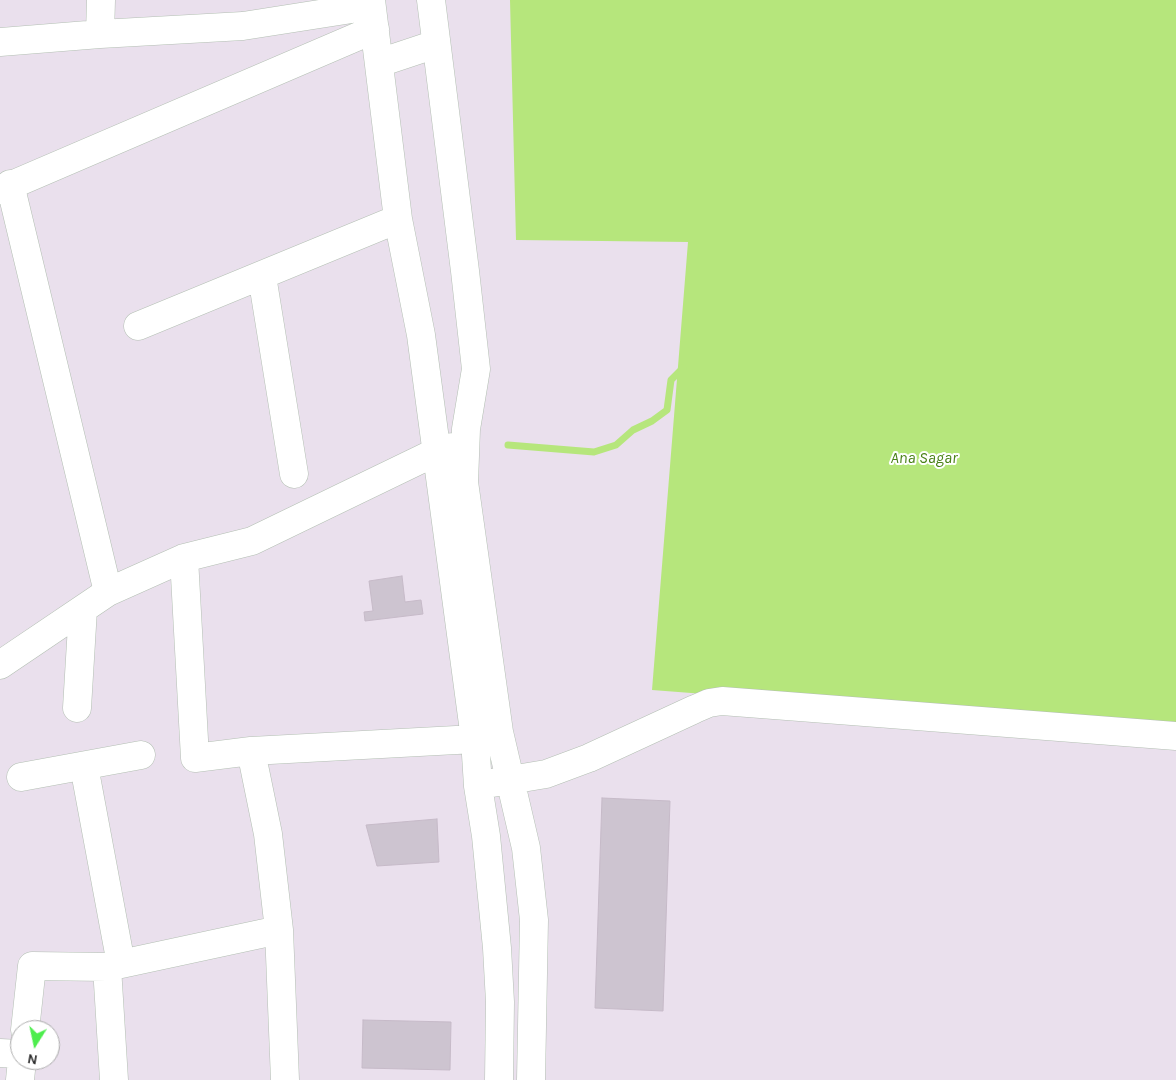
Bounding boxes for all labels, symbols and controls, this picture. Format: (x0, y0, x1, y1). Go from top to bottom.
water label: Ana Sagar (891, 448, 957, 468)
north arrow (10, 1020, 60, 1070)
text: N (26, 1050, 39, 1069)

